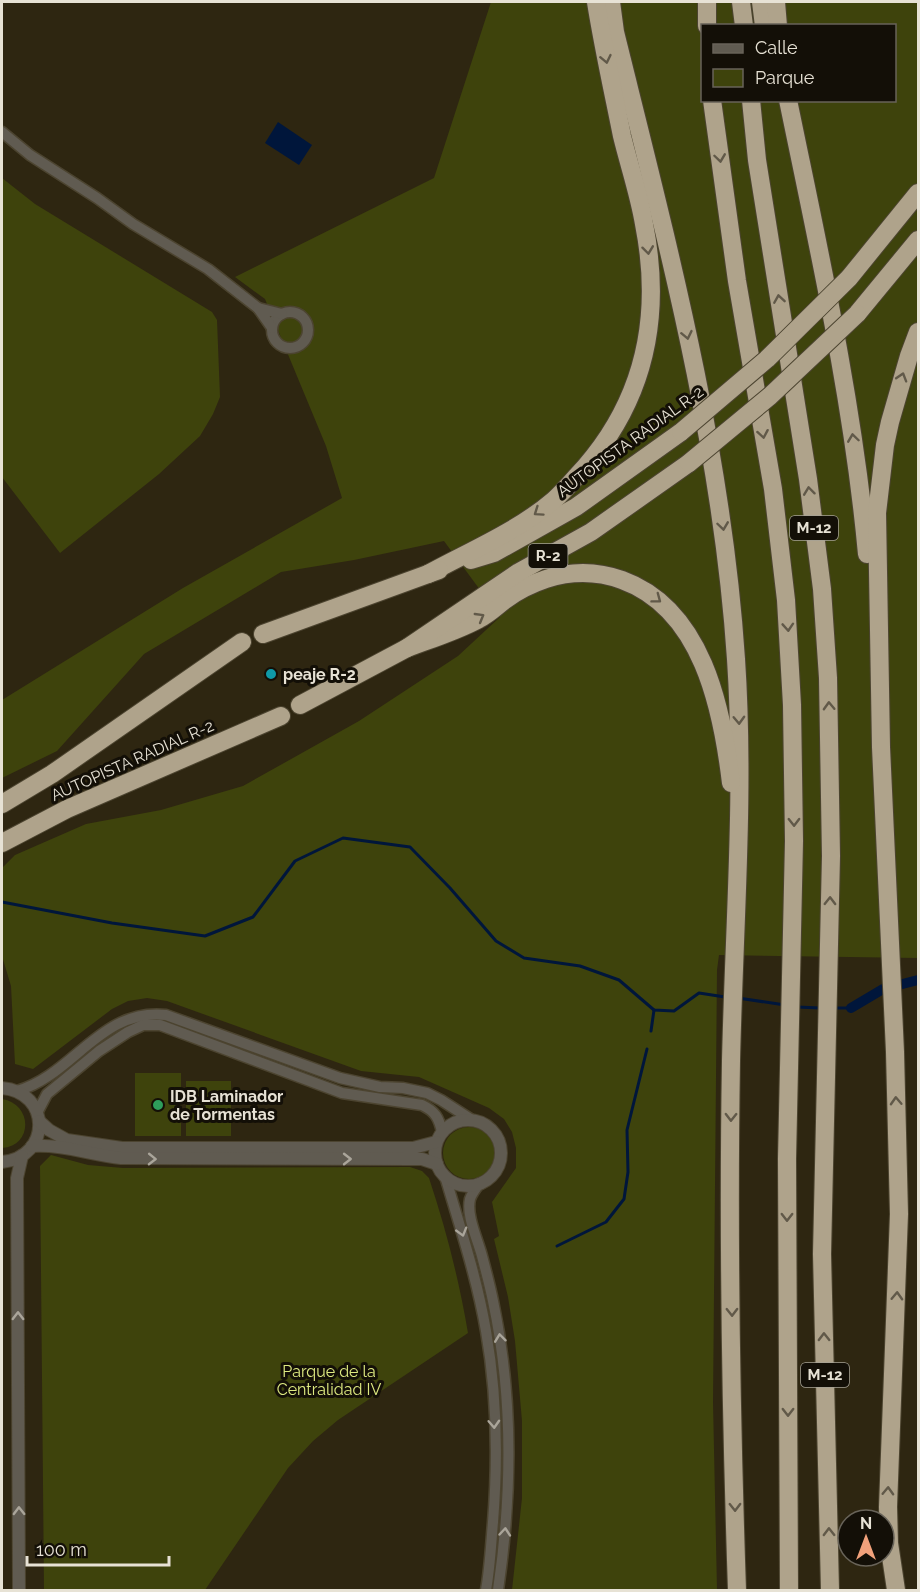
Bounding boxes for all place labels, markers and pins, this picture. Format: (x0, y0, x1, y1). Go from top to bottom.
place label: peaje R-2 (283, 665, 356, 684)
marker: peaje R-2 (264, 667, 278, 681)
place label: IDB Laminador de Tormentas (170, 1087, 283, 1124)
marker: IDB Laminador de Tormentas (151, 1098, 165, 1112)

